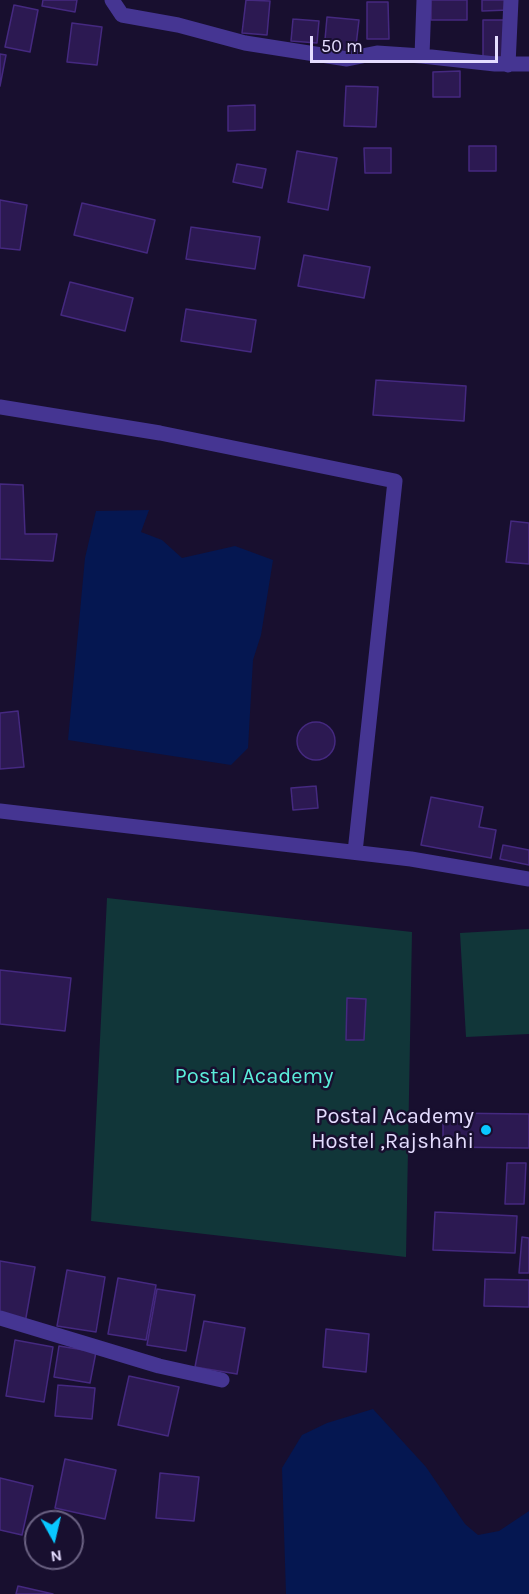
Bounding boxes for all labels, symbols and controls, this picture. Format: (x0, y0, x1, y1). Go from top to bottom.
scale bar (313, 24, 500, 62)
text: 50 m (321, 35, 363, 57)
park label: Postal Academy (175, 1064, 333, 1090)
place label: Postal Academy Hostel ,Rajshahi (311, 1104, 474, 1156)
marker: Postal Academy Hostel ,Rajshahi (479, 1123, 493, 1137)
north arrow (24, 1510, 84, 1570)
text: N (49, 1546, 63, 1567)

